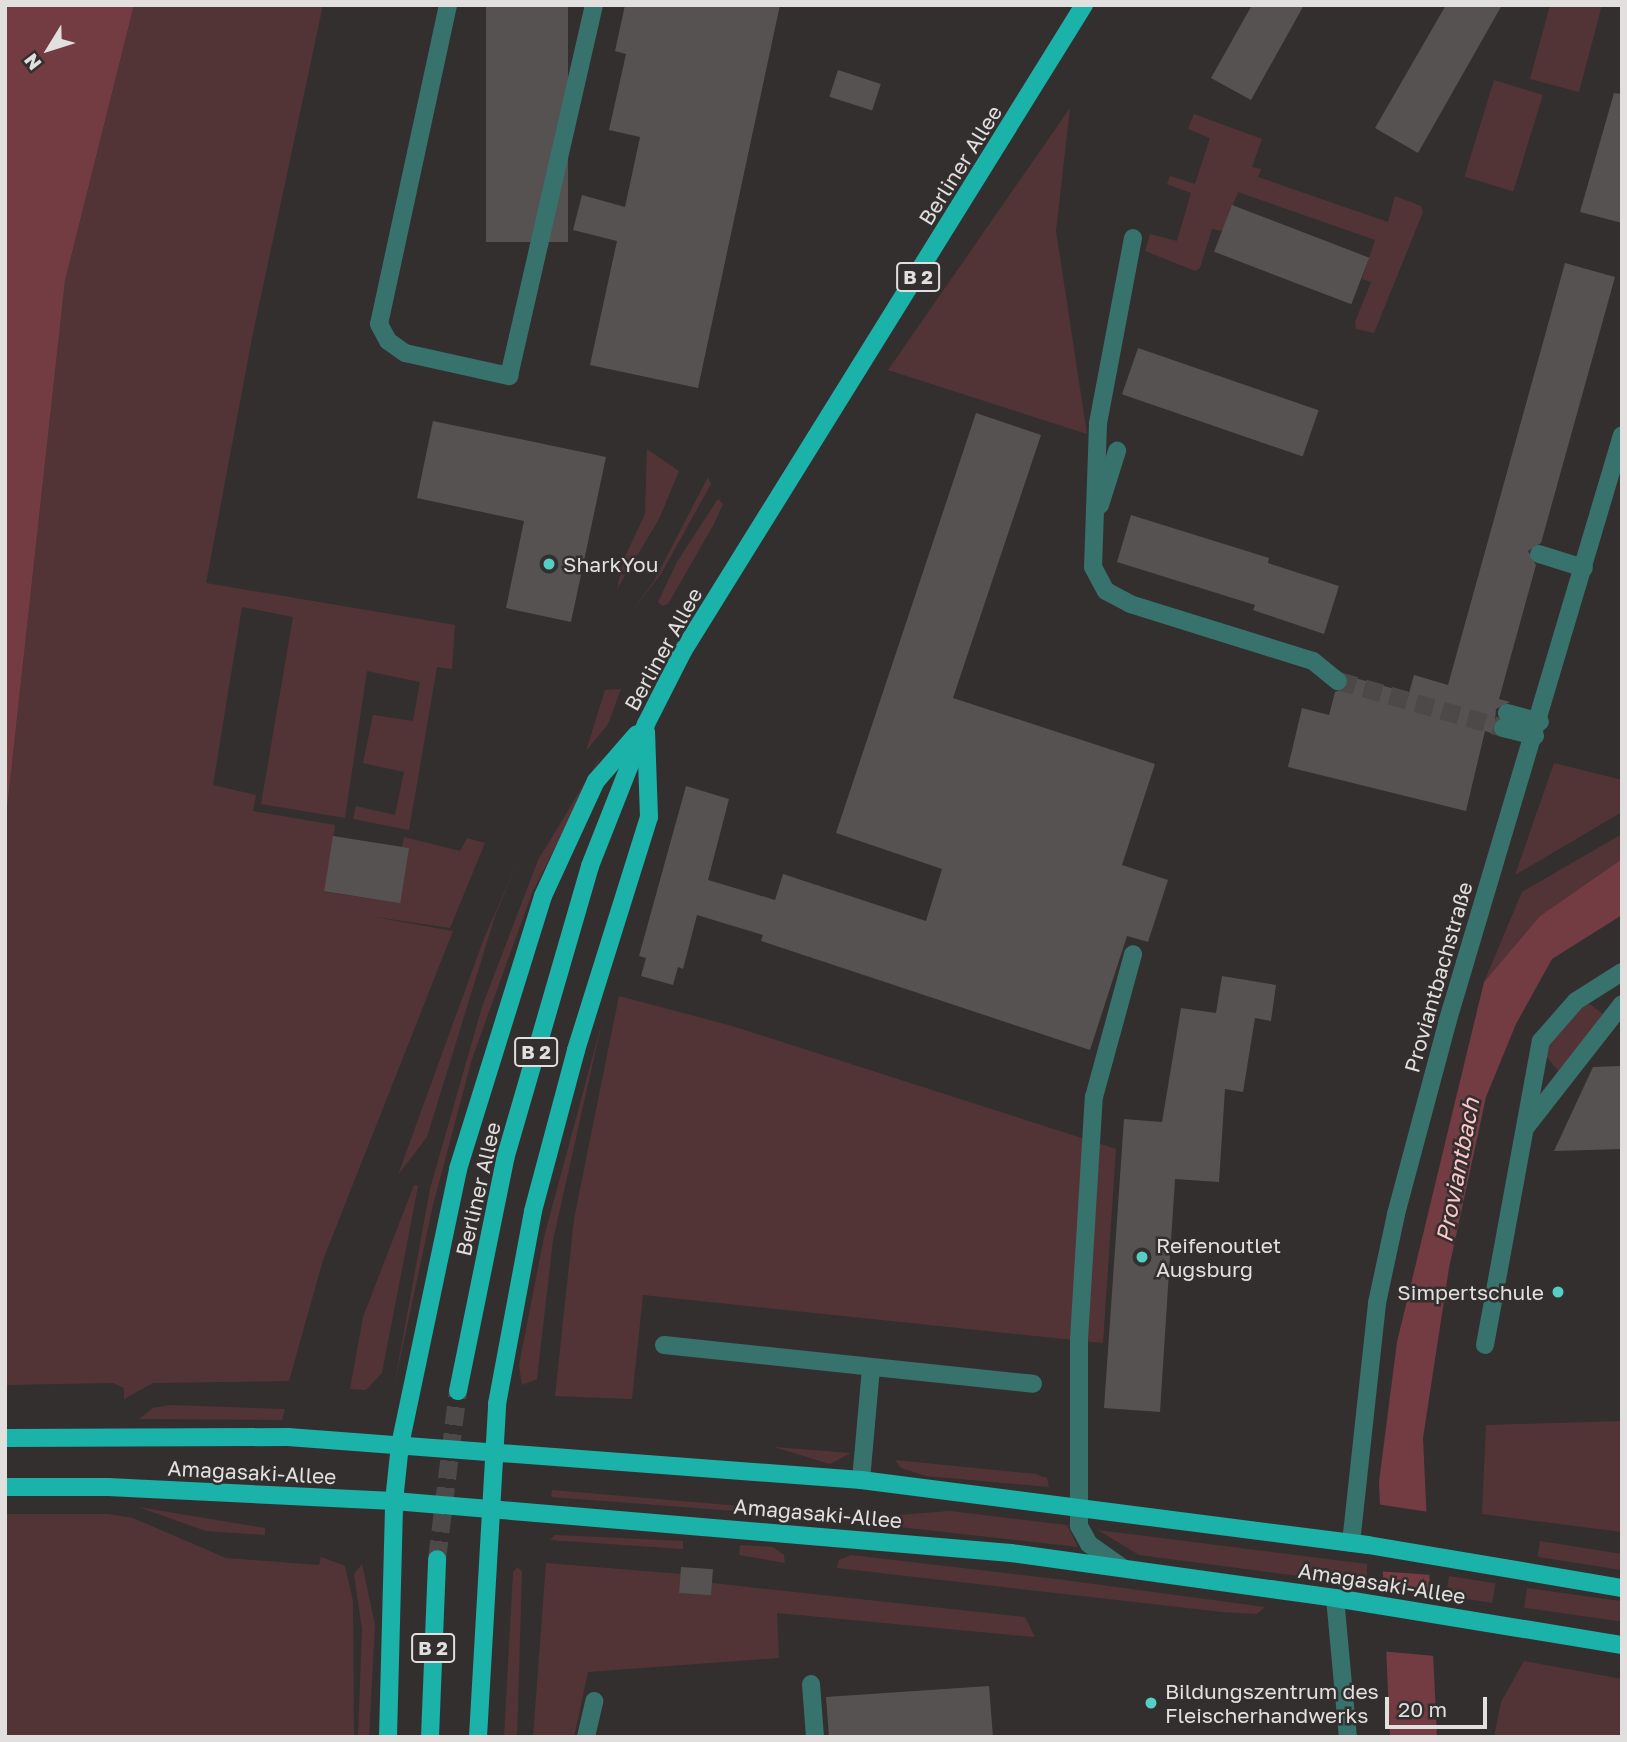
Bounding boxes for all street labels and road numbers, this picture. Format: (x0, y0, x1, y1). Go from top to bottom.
street label: Berliner Allee (913, 100, 1007, 230)
road number: B 2 (895, 262, 941, 292)
street label: Berliner Allee (619, 583, 707, 715)
street label: Proviantbachstraße (1399, 879, 1477, 1075)
road number: B 2 (513, 1036, 559, 1068)
street label: Berliner Allee (450, 1120, 506, 1258)
street label: Amagasaki-Allee (167, 1455, 337, 1489)
street label: Amagasaki-Allee (733, 1493, 903, 1533)
street label: Amagasaki-Allee (1297, 1557, 1467, 1609)
road number: B 2 (410, 1632, 456, 1664)

